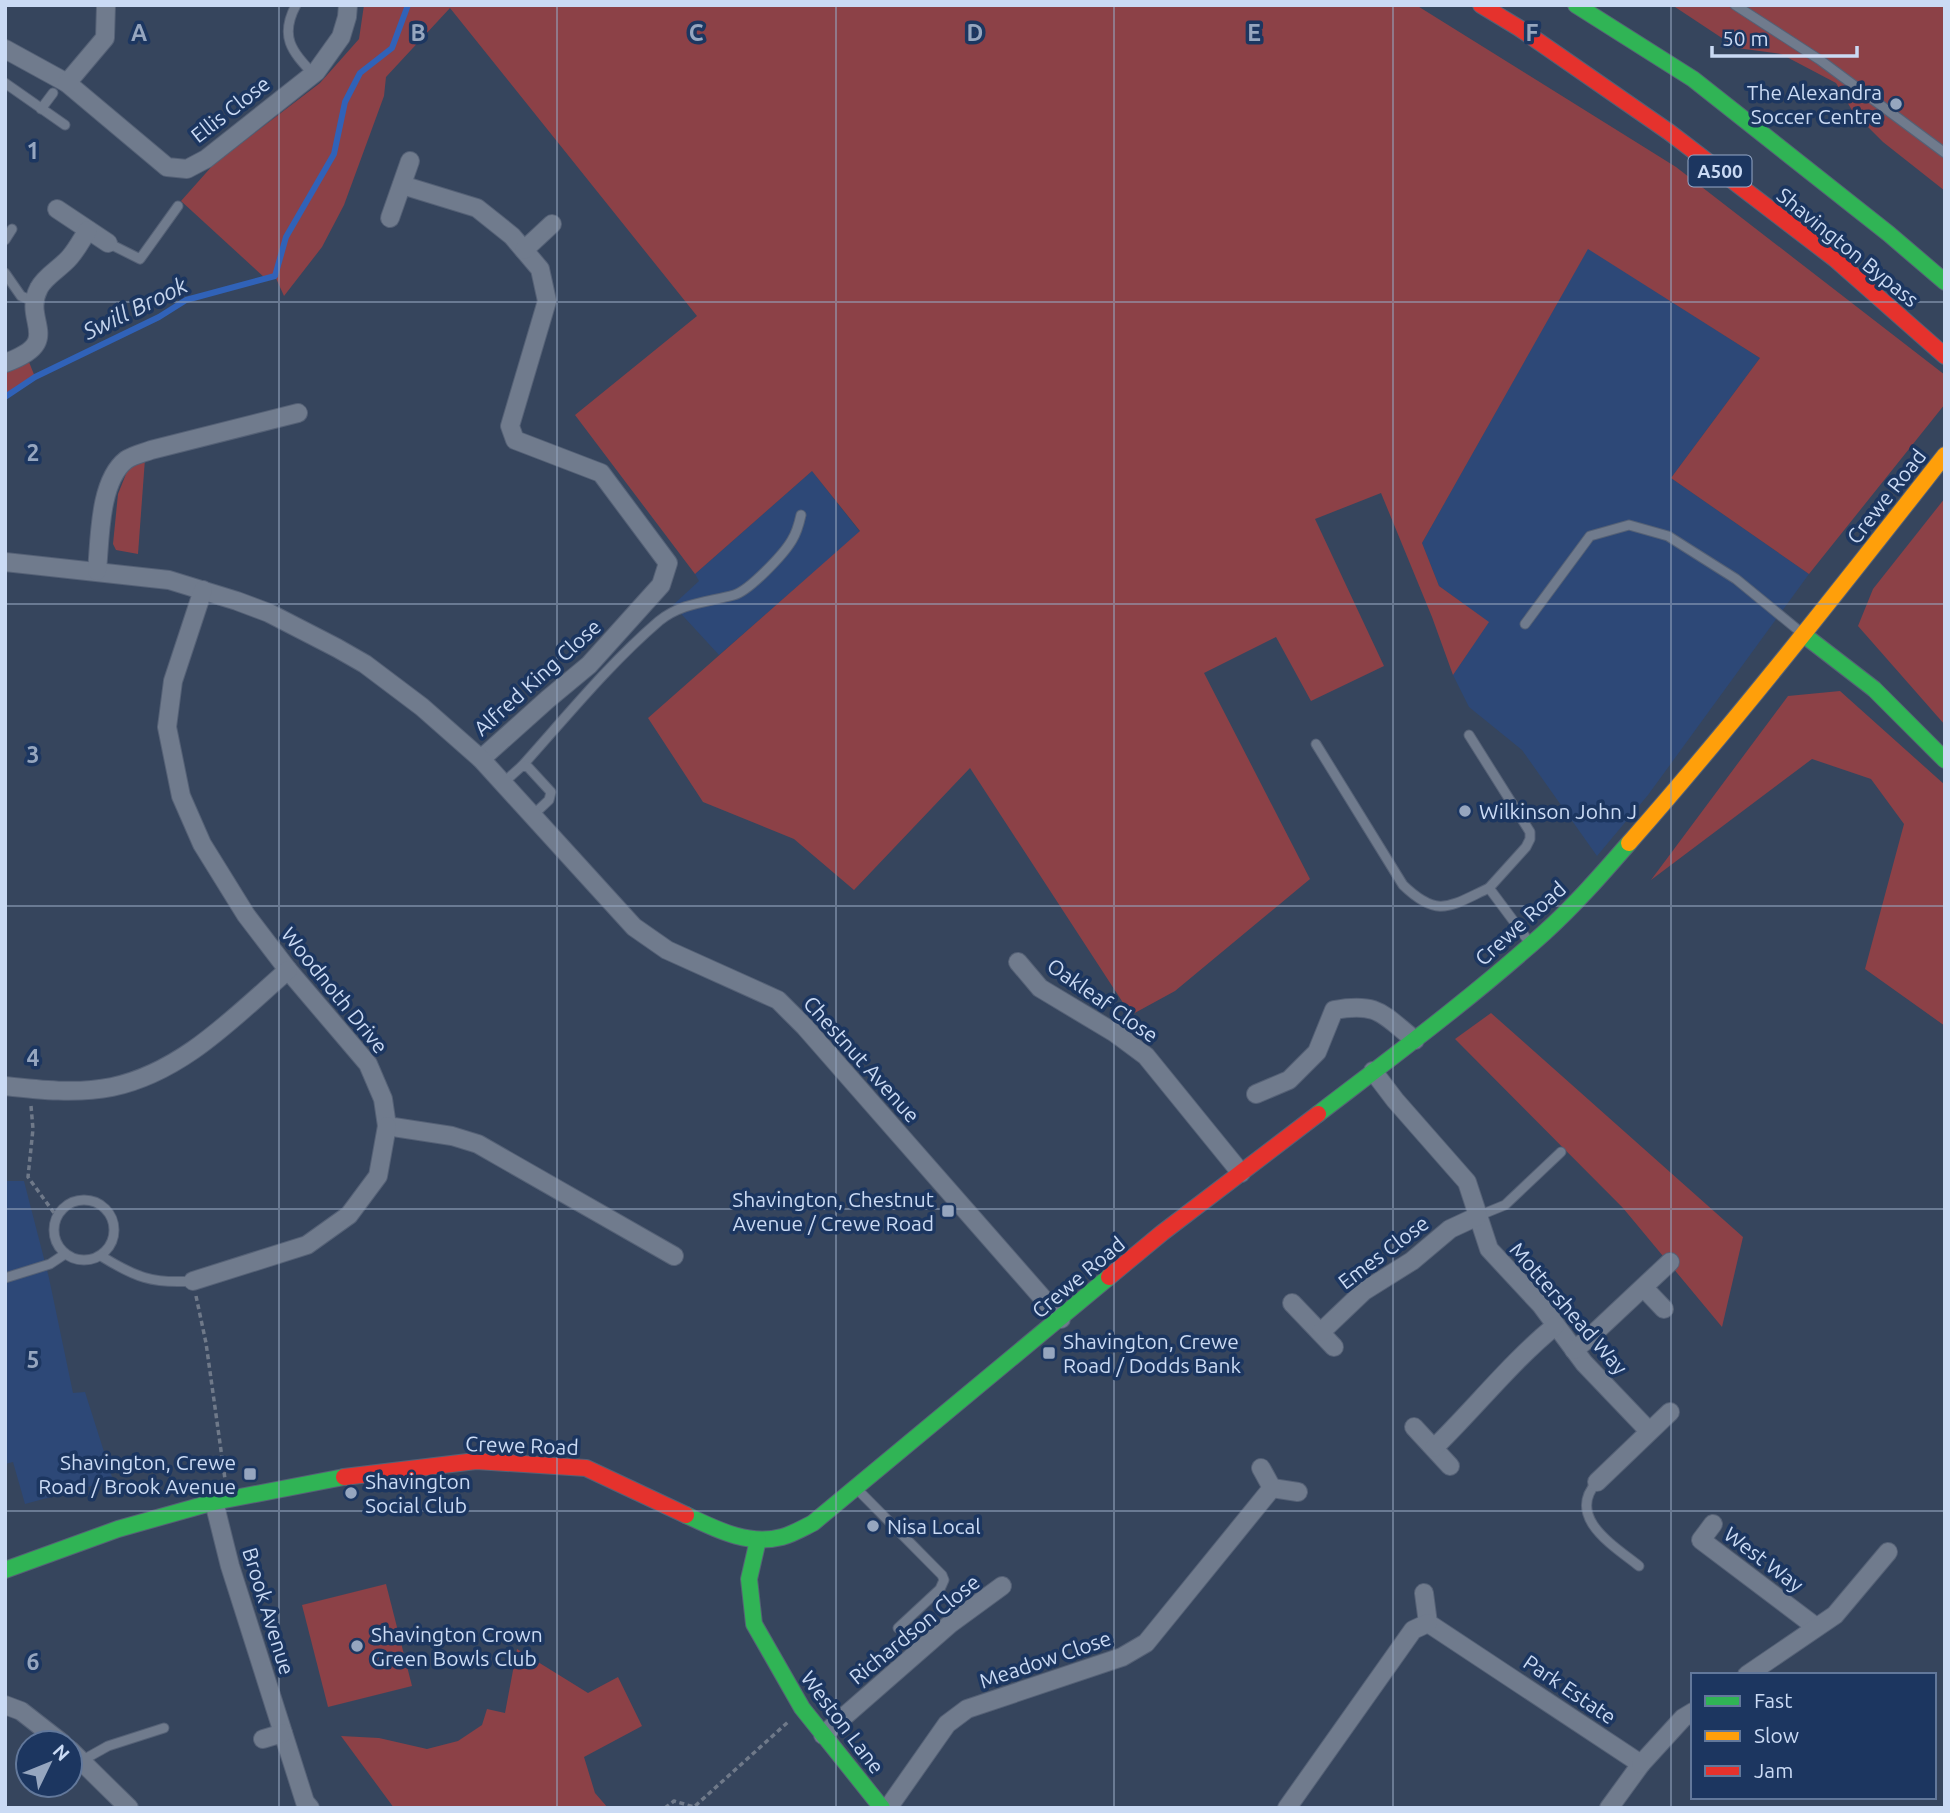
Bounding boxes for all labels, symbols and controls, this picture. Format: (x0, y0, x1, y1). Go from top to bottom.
scale bar (1712, 14, 1857, 58)
text: A (131, 20, 147, 45)
text: B (410, 20, 426, 45)
text: C (689, 20, 704, 45)
text: D (967, 20, 983, 45)
text: E (1247, 20, 1261, 45)
text: F (1526, 20, 1539, 45)
text: 50 m (1722, 26, 1769, 50)
street label: Ellis Close (186, 71, 274, 147)
place label: The Alexandra Soccer Centre (1747, 80, 1882, 128)
marker: The Alexandra Soccer Centre (1888, 96, 1904, 112)
text: 1 (27, 138, 39, 163)
road number: A500 (1688, 155, 1752, 186)
street label: Shavington Bypass (1772, 183, 1924, 311)
water label: Swill Brook (78, 272, 191, 344)
text: 2 (27, 440, 39, 465)
street label: Crewe Road (1842, 444, 1930, 548)
street label: Alfred King Close (469, 614, 605, 740)
text: 3 (27, 742, 39, 767)
place label: Wilkinson John J (1479, 799, 1637, 823)
marker: Wilkinson John J (1457, 803, 1473, 819)
street label: Crewe Road (1470, 876, 1570, 970)
street label: Woodnoth Drive (277, 922, 393, 1058)
street label: Oakleaf Close (1043, 953, 1163, 1047)
street label: Chestnut Avenue (799, 991, 925, 1127)
text: 4 (27, 1045, 40, 1070)
place label: Shavington, Chestnut Avenue / Crewe Road (732, 1187, 934, 1235)
marker: Shavington, Chestnut Avenue / Crewe Road (940, 1203, 956, 1219)
street label: Emes Close (1333, 1210, 1433, 1294)
street label: Crewe Road (1027, 1231, 1129, 1323)
street label: Mottershead Way (1505, 1237, 1633, 1379)
place label: Shavington, Crewe Road / Dodds Bank (1063, 1329, 1241, 1377)
marker: Shavington, Crewe Road / Dodds Bank (1041, 1345, 1057, 1361)
text: 5 (27, 1347, 39, 1372)
street label: Crewe Road (465, 1431, 579, 1459)
place label: Shavington, Crewe Road / Brook Avenue (38, 1450, 236, 1498)
marker: Shavington, Crewe Road / Brook Avenue (242, 1466, 258, 1482)
place label: Shavington Social Club (365, 1469, 471, 1517)
marker: Shavington Social Club (343, 1485, 359, 1501)
place label: Nisa Local (887, 1514, 981, 1538)
marker: Nisa Local (865, 1518, 881, 1534)
street label: West Way (1720, 1521, 1808, 1597)
street label: Brook Avenue (238, 1544, 300, 1678)
street label: Richardson Close (844, 1569, 984, 1689)
place label: Shavington Crown Green Bowls Club (371, 1622, 543, 1670)
street label: Meadow Close (976, 1625, 1114, 1693)
marker: Shavington Crown Green Bowls Club (349, 1638, 365, 1654)
text: 6 (27, 1649, 40, 1674)
street label: Park Estate (1519, 1649, 1621, 1729)
street label: Weston Lane (797, 1666, 889, 1778)
legend (1691, 1673, 1936, 1799)
text: Fast (1754, 1688, 1792, 1712)
text: Slow (1754, 1723, 1799, 1747)
north arrow (14, 1729, 84, 1799)
text: N (49, 1740, 74, 1765)
text: Jam (1754, 1758, 1793, 1782)

